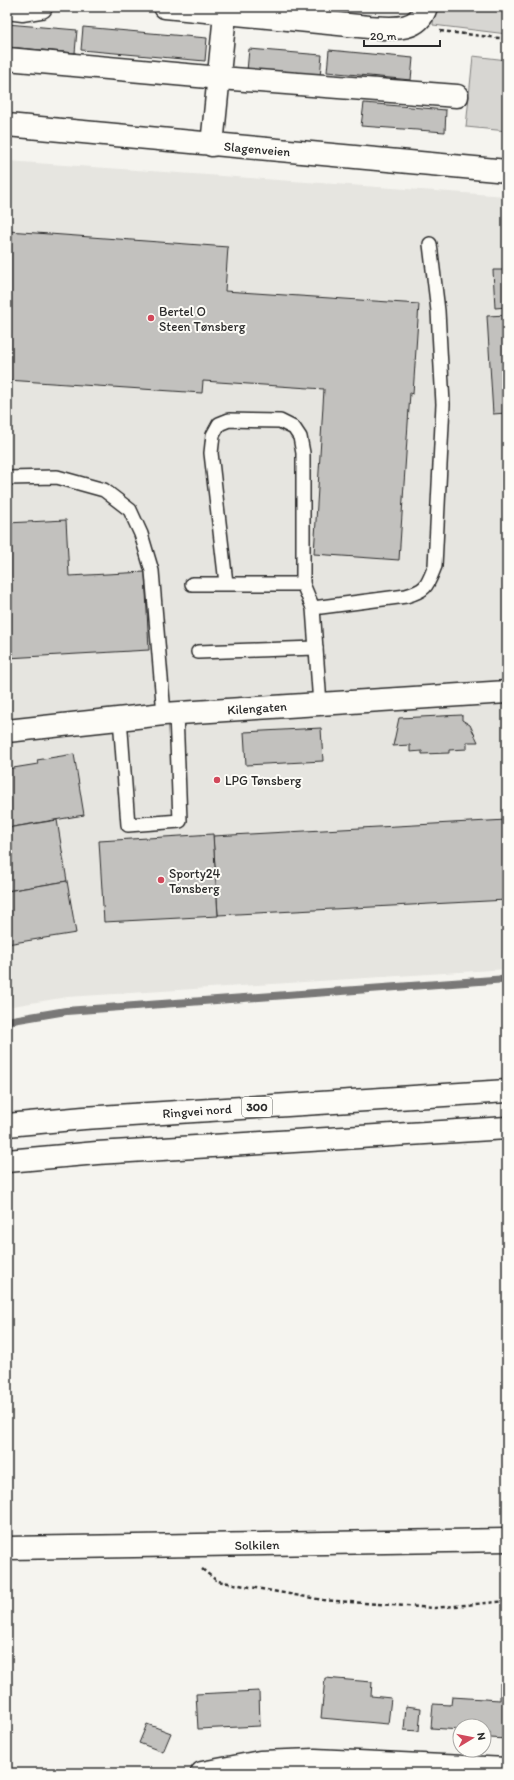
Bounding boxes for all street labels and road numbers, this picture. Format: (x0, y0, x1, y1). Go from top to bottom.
street label: Slagenveien (223, 139, 291, 159)
street label: Kilengaten (227, 698, 287, 718)
road number: 300 (242, 1097, 272, 1117)
street label: Ringvei nord (162, 1101, 232, 1121)
street label: Solkilen (234, 1537, 280, 1553)

